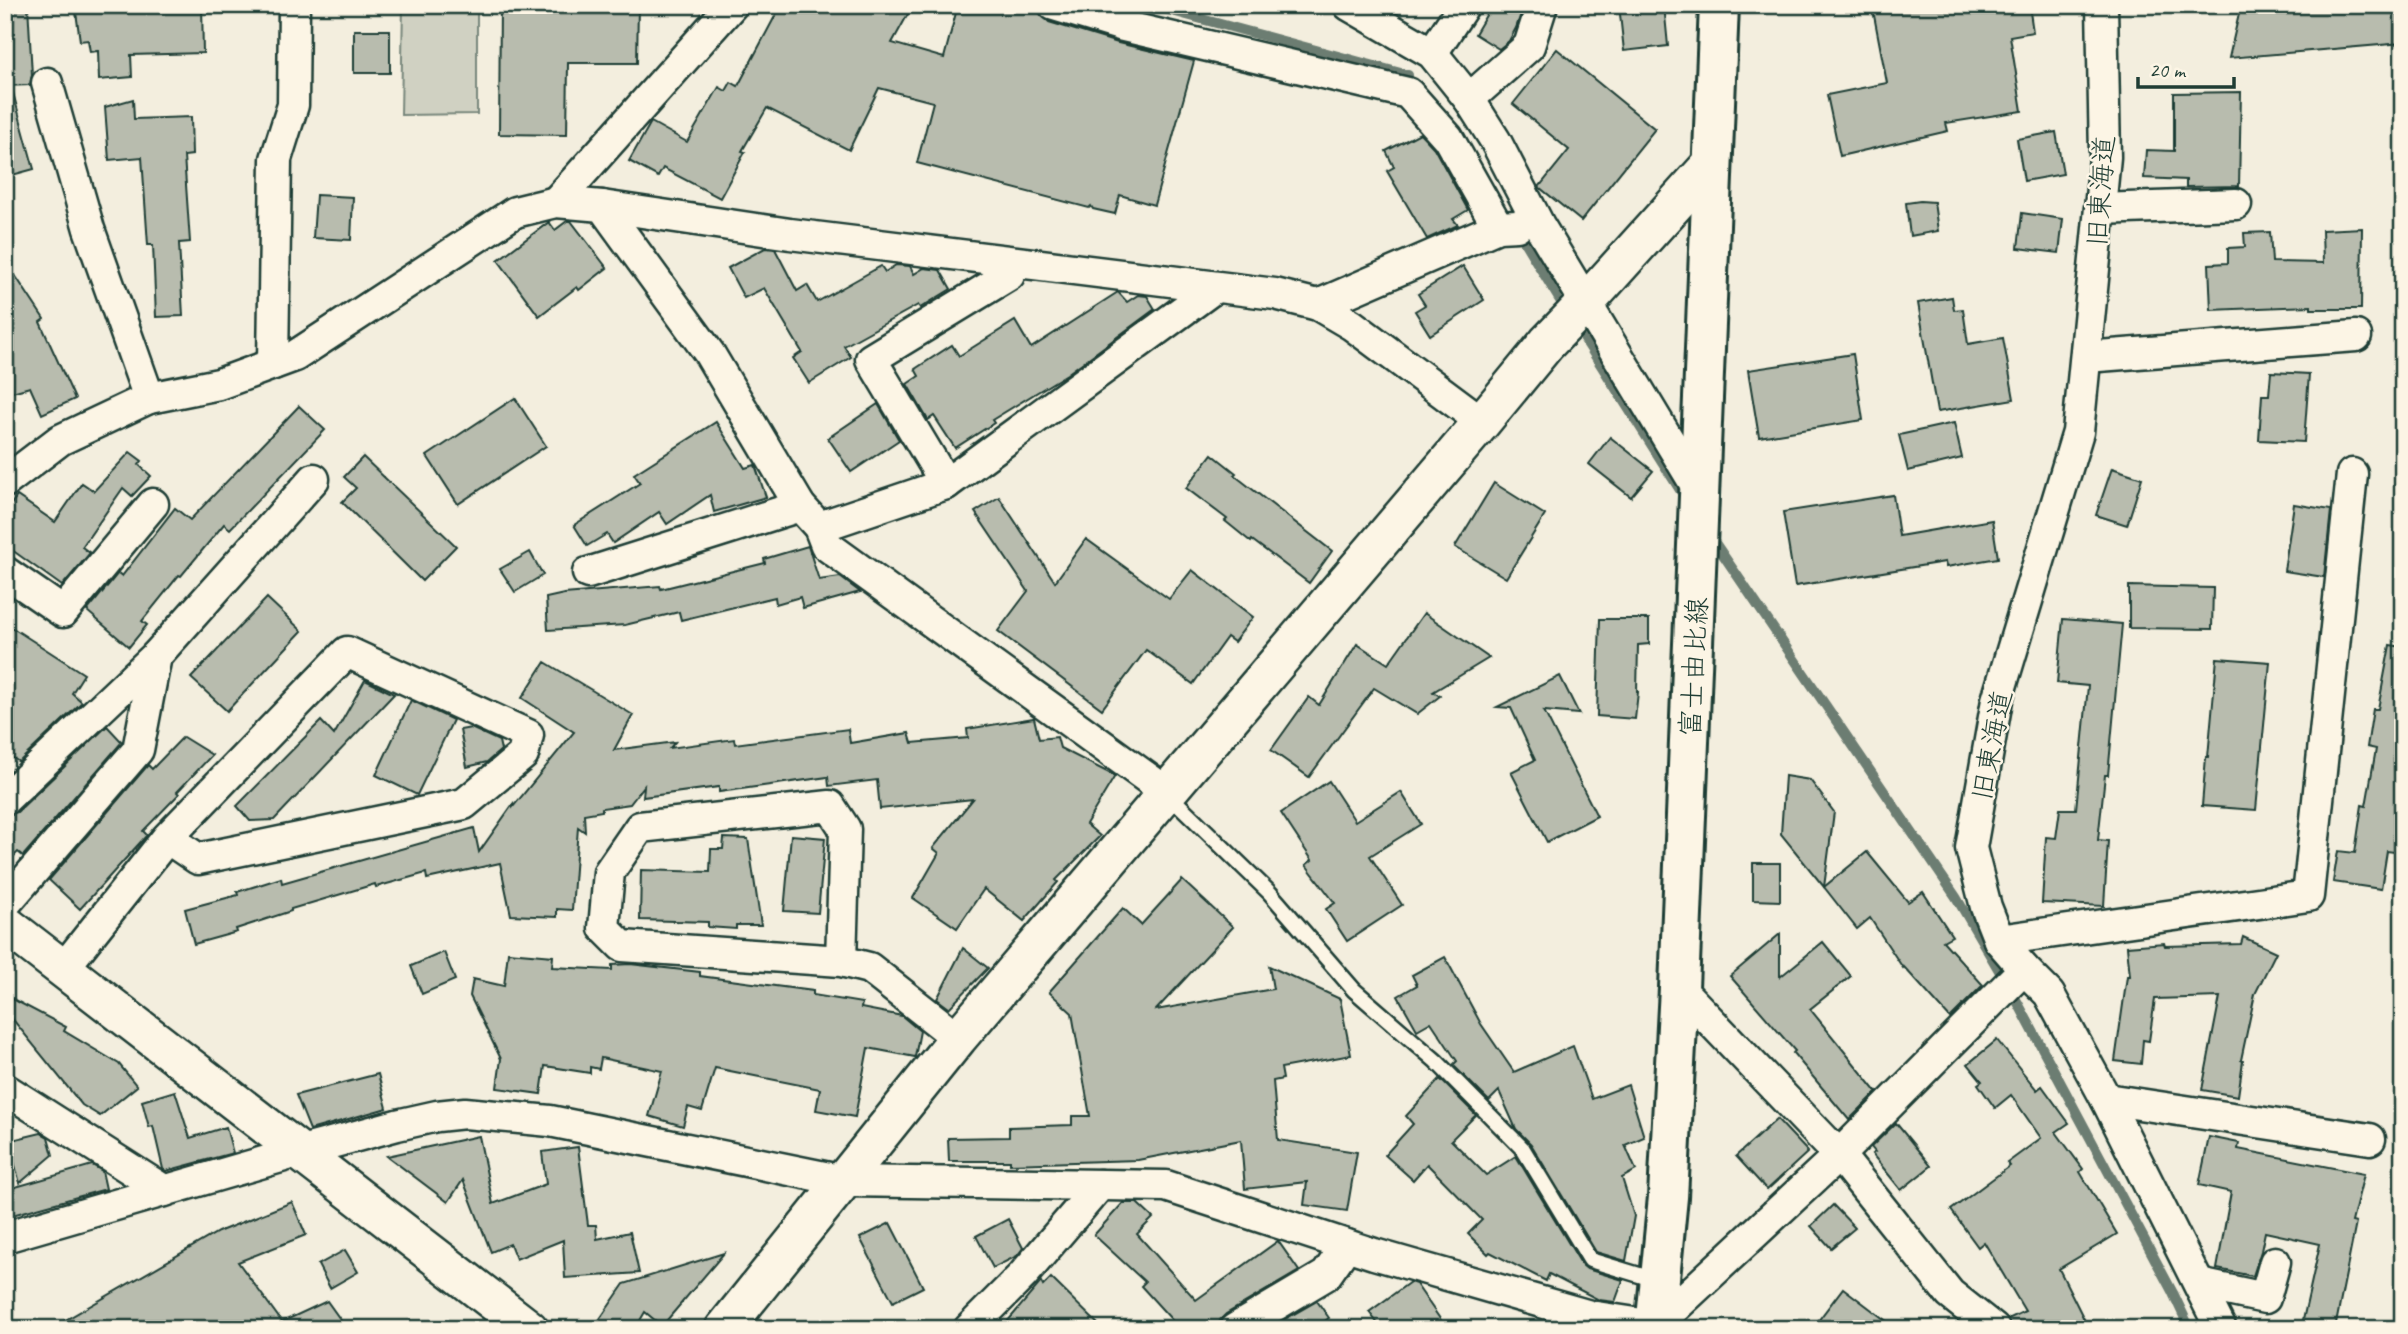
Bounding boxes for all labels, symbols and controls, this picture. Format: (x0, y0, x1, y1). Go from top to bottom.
scale bar (2138, 46, 2235, 90)
text: 20 m (2149, 57, 2187, 83)
street label: 旧東海道 (2079, 134, 2122, 248)
street label: 富士由比線 (1672, 596, 1715, 738)
street label: 旧東海道 (1964, 687, 2019, 803)

